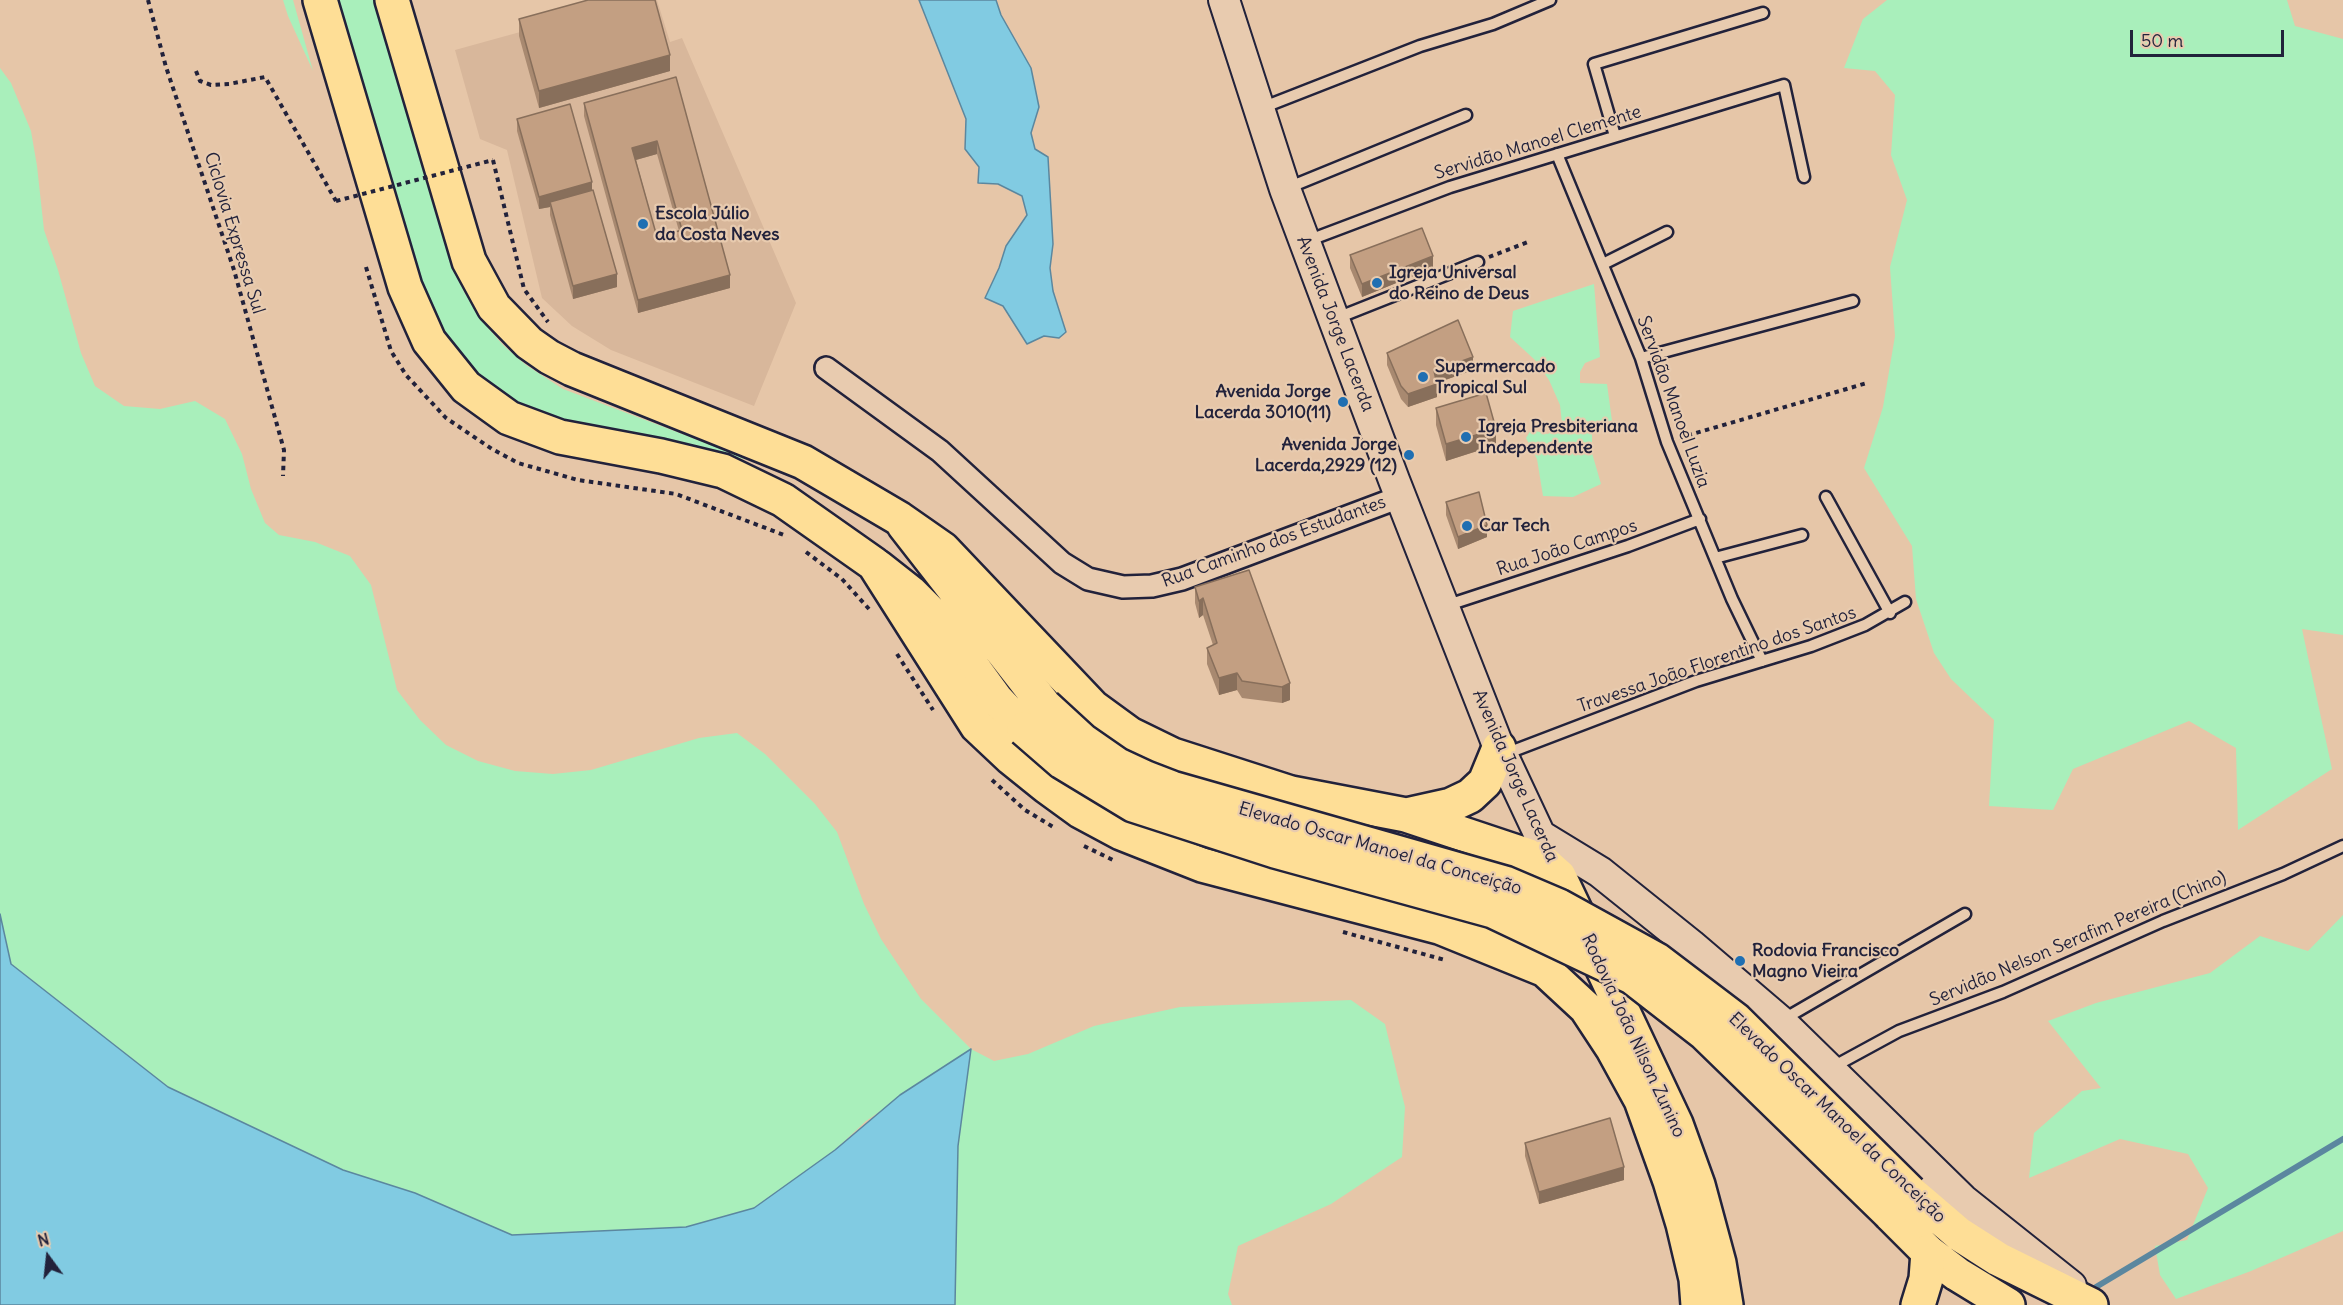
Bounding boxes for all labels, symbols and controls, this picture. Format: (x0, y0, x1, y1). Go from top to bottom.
scale bar (2133, 18, 2288, 56)
text: 50 m (2141, 29, 2183, 52)
street label: Servidão Manoel Clemente (1432, 101, 1644, 185)
street label: Ciclovia Expressa Sul (199, 149, 269, 317)
place label: Escola Júlio da Costa Neves (655, 203, 779, 246)
marker: Escola Júlio da Costa Neves (636, 217, 650, 231)
street label: Avenida Jorge Lacerda (1292, 233, 1378, 415)
place label: Igreja Universal do Reino de Deus (1389, 262, 1529, 304)
marker: Igreja Universal do Reino de Deus (1370, 276, 1384, 290)
street label: Servidão Manoel Luzia (1632, 313, 1714, 491)
place label: Supermercado Tropical Sul (1435, 356, 1555, 398)
marker: Supermercado Tropical Sul (1416, 370, 1430, 384)
place label: Avenida Jorge Lacerda 3010(11) (1194, 381, 1331, 424)
marker: Avenida Jorge Lacerda 3010(11) (1336, 395, 1350, 409)
place label: Igreja Presbiteriana Independente (1478, 416, 1638, 458)
marker: Igreja Presbiteriana Independente (1459, 430, 1473, 444)
place label: Avenida Jorge Lacerda,2929 (12) (1255, 434, 1397, 476)
marker: Avenida Jorge Lacerda,2929 (12) (1402, 448, 1416, 462)
street label: Rua Caminho dos Estudantes (1159, 491, 1389, 593)
place label: Car Tech (1479, 515, 1550, 537)
street label: Rua João Campos (1494, 515, 1640, 581)
marker: Car Tech (1460, 519, 1474, 533)
street label: Travessa João Florentino dos Santos (1575, 602, 1859, 718)
street label: Avenida Jorge Lacerda (1467, 687, 1563, 865)
street label: Elevado Oscar Manoel da Conceição (1236, 798, 1524, 900)
street label: Servidão Nelson Serafim Pereira (Chino) (1927, 867, 2229, 1011)
street label: Rodovia João Nilson Zunino (1576, 931, 1690, 1141)
place label: Rodovia Francisco Magno Vieira (1752, 940, 1899, 982)
marker: Rodovia Francisco Magno Vieira (1733, 954, 1747, 968)
street label: Elevado Oscar Manoel da Conceição (1724, 1008, 1950, 1228)
north arrow (18, 1227, 78, 1287)
text: N (35, 1229, 51, 1251)

